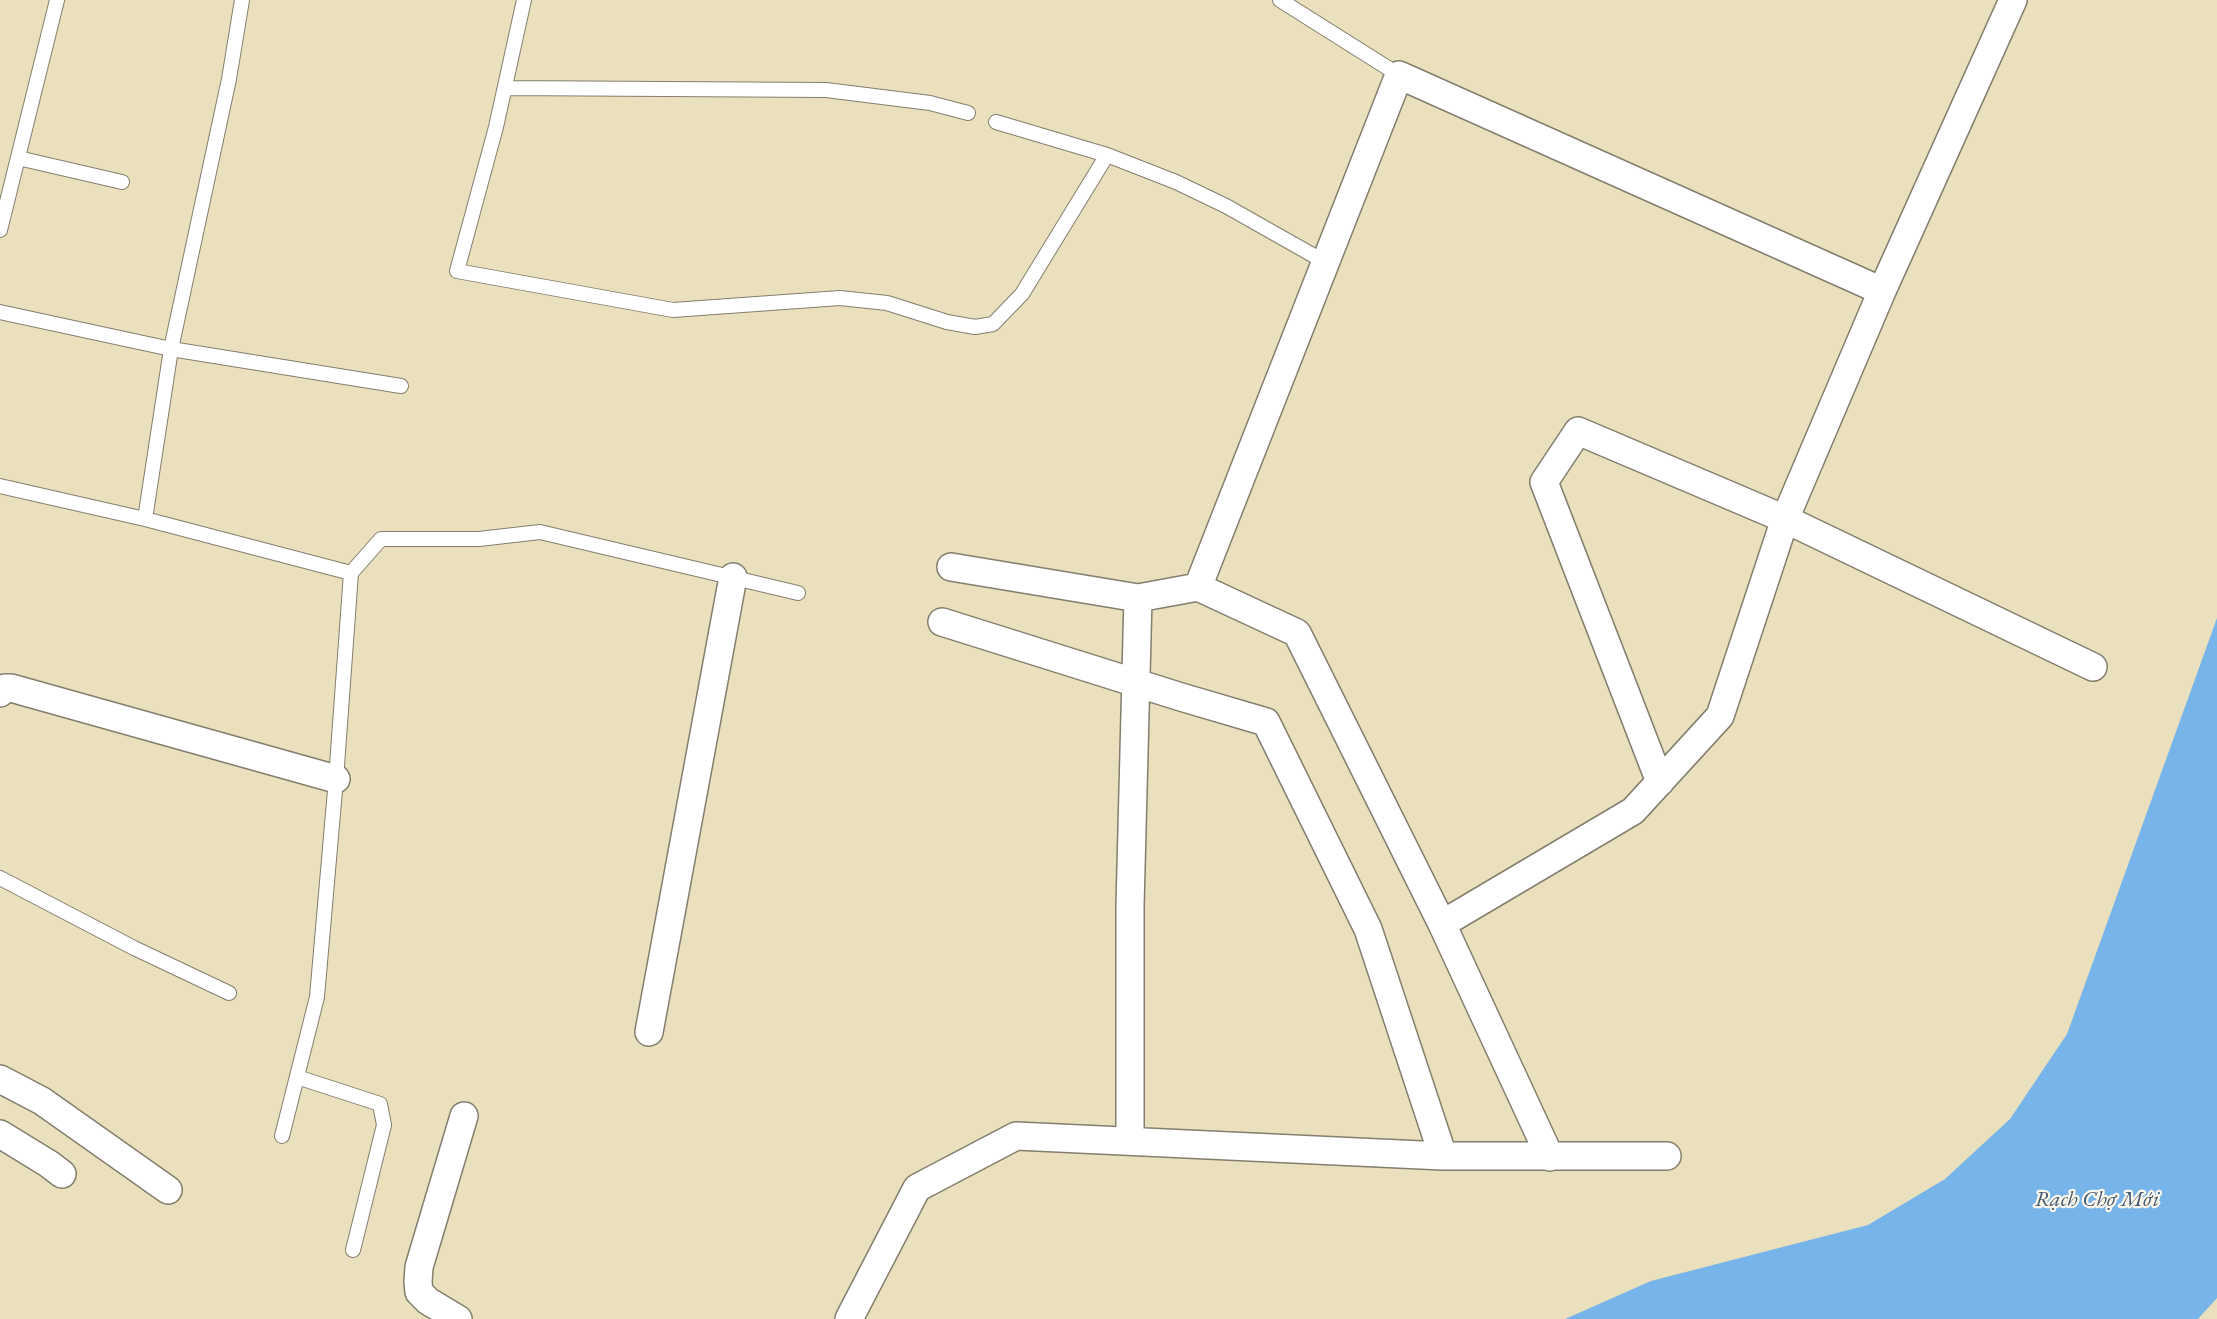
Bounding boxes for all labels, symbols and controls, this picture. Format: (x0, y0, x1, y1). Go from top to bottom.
water label: Rạch Chợ Mới (2035, 1187, 2159, 1213)

